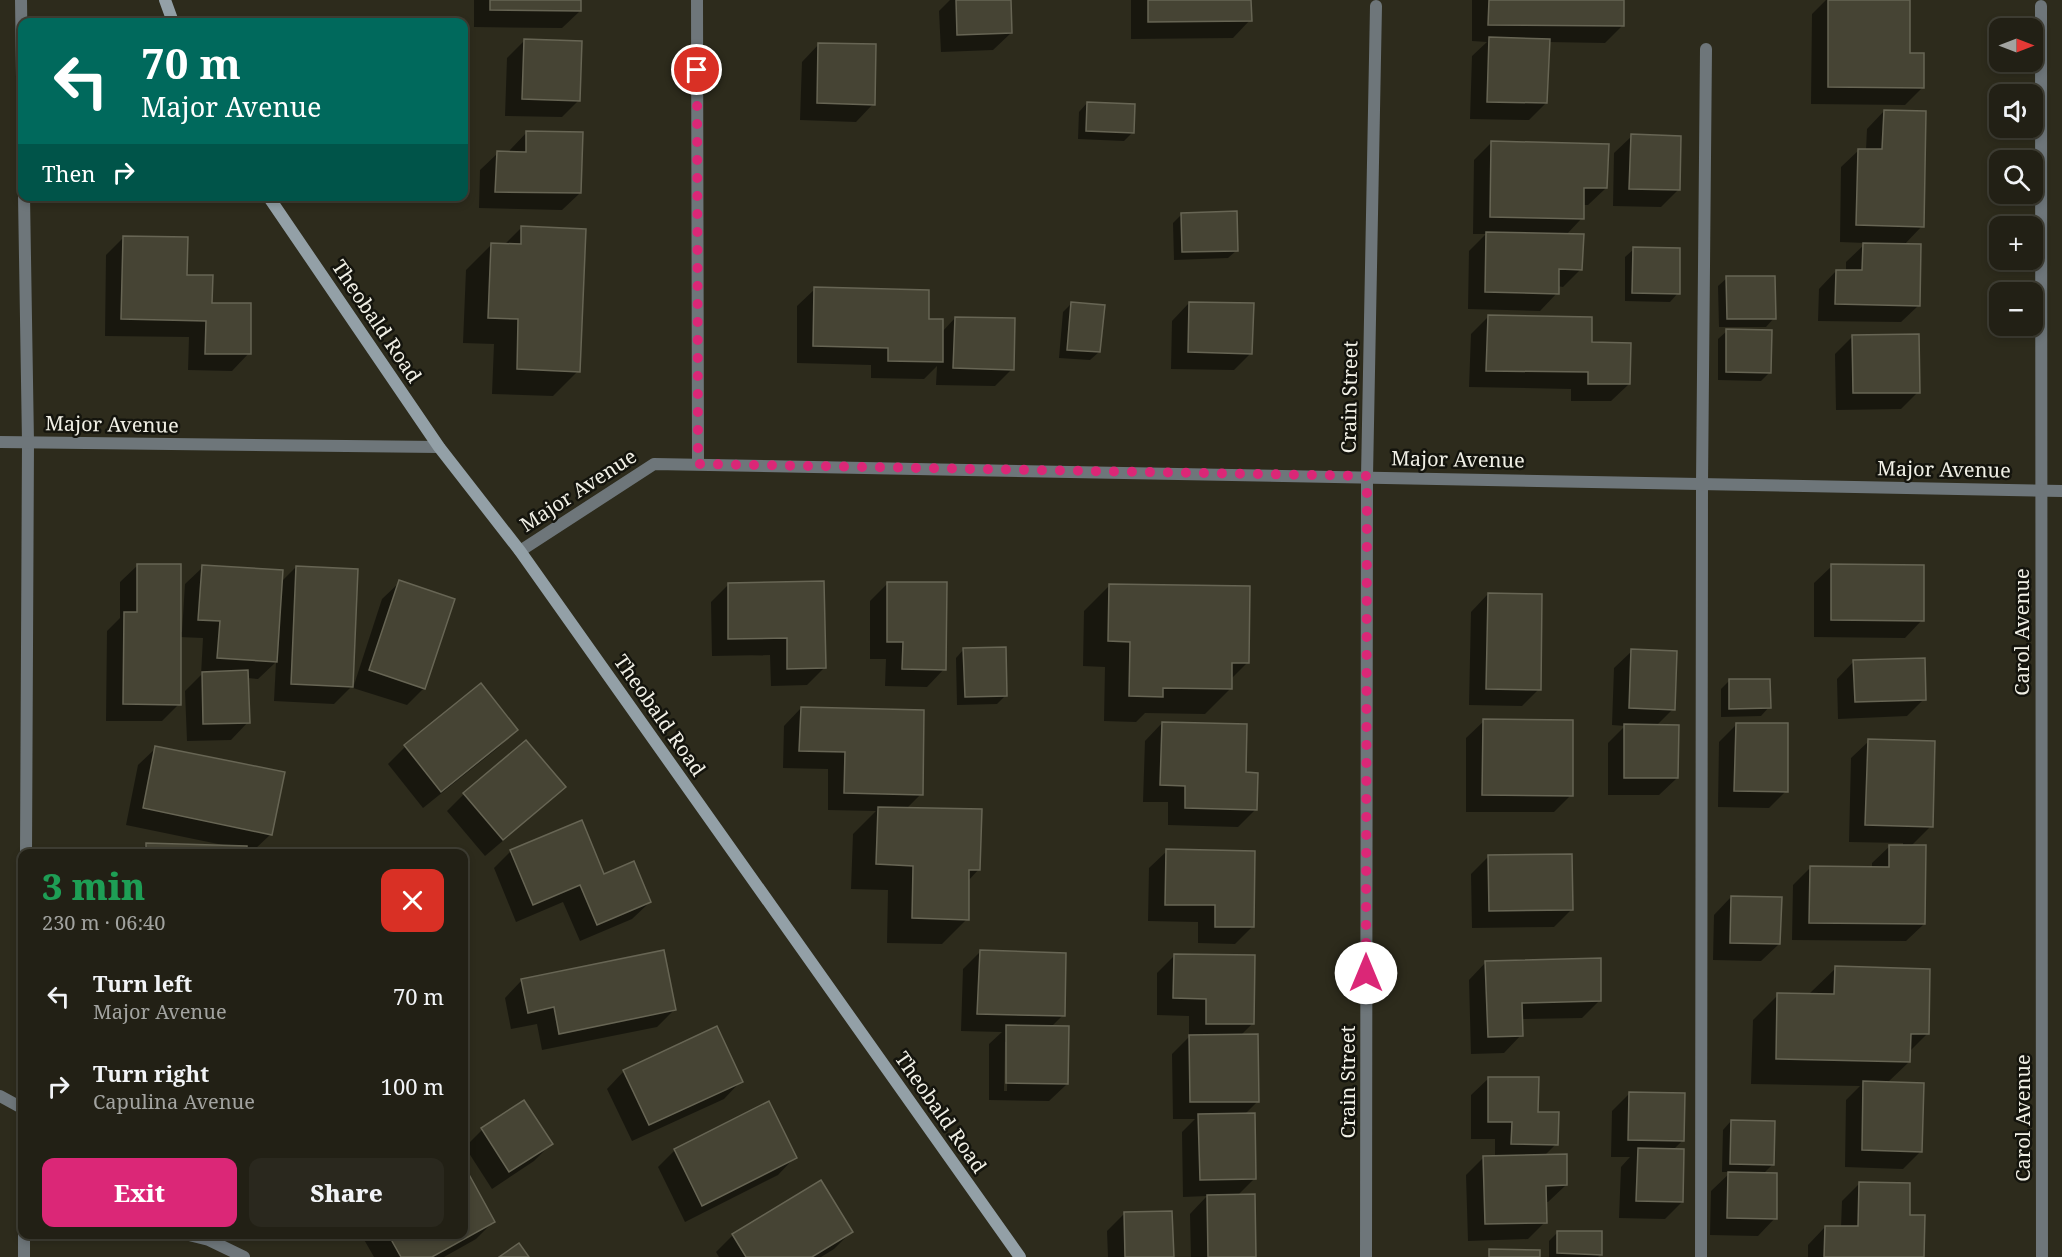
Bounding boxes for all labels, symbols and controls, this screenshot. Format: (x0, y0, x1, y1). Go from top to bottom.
north arrow (1989, 18, 2043, 72)
map controls (1989, 18, 2043, 336)
text: 70 m (141, 34, 241, 91)
icon: left (42, 42, 120, 120)
pin (671, 44, 722, 95)
icon: arrive (680, 53, 713, 86)
button: sound (1989, 84, 2043, 138)
text: Major Avenue (141, 88, 321, 125)
button: search (1989, 150, 2043, 204)
icon: right (107, 156, 140, 189)
text: Then (42, 158, 95, 188)
button: + (1989, 216, 2043, 270)
street label: Theobald Road (326, 254, 428, 388)
button: − (1989, 282, 2043, 336)
street label: Crain Street (1335, 340, 1363, 454)
street label: Major Avenue (45, 409, 179, 439)
street label: Major Avenue (515, 442, 641, 538)
street label: Major Avenue (1391, 444, 1525, 474)
street label: Major Avenue (1877, 454, 2011, 484)
street label: Carol Avenue (2008, 568, 2035, 696)
street label: Theobald Road (608, 649, 712, 781)
text: 3 min (42, 862, 145, 911)
button: close (381, 869, 444, 932)
text: 230 m · 06:40 (42, 909, 165, 936)
position arrow (1334, 941, 1398, 1005)
text: Turn left (93, 968, 192, 998)
icon: left (42, 980, 75, 1013)
text: 70 m (393, 981, 444, 1011)
text: Major Avenue (93, 998, 227, 1025)
street label: Crain Street (1334, 1026, 1361, 1138)
street label: Theobald Road (889, 1046, 993, 1178)
street label: Carol Avenue (2009, 1054, 2036, 1182)
text: Turn right (93, 1058, 209, 1088)
icon: right (42, 1070, 75, 1103)
text: 100 m (381, 1071, 444, 1101)
text: Capulina Avenue (93, 1088, 255, 1115)
button: Exit (42, 1158, 237, 1227)
button: Share (249, 1158, 444, 1227)

